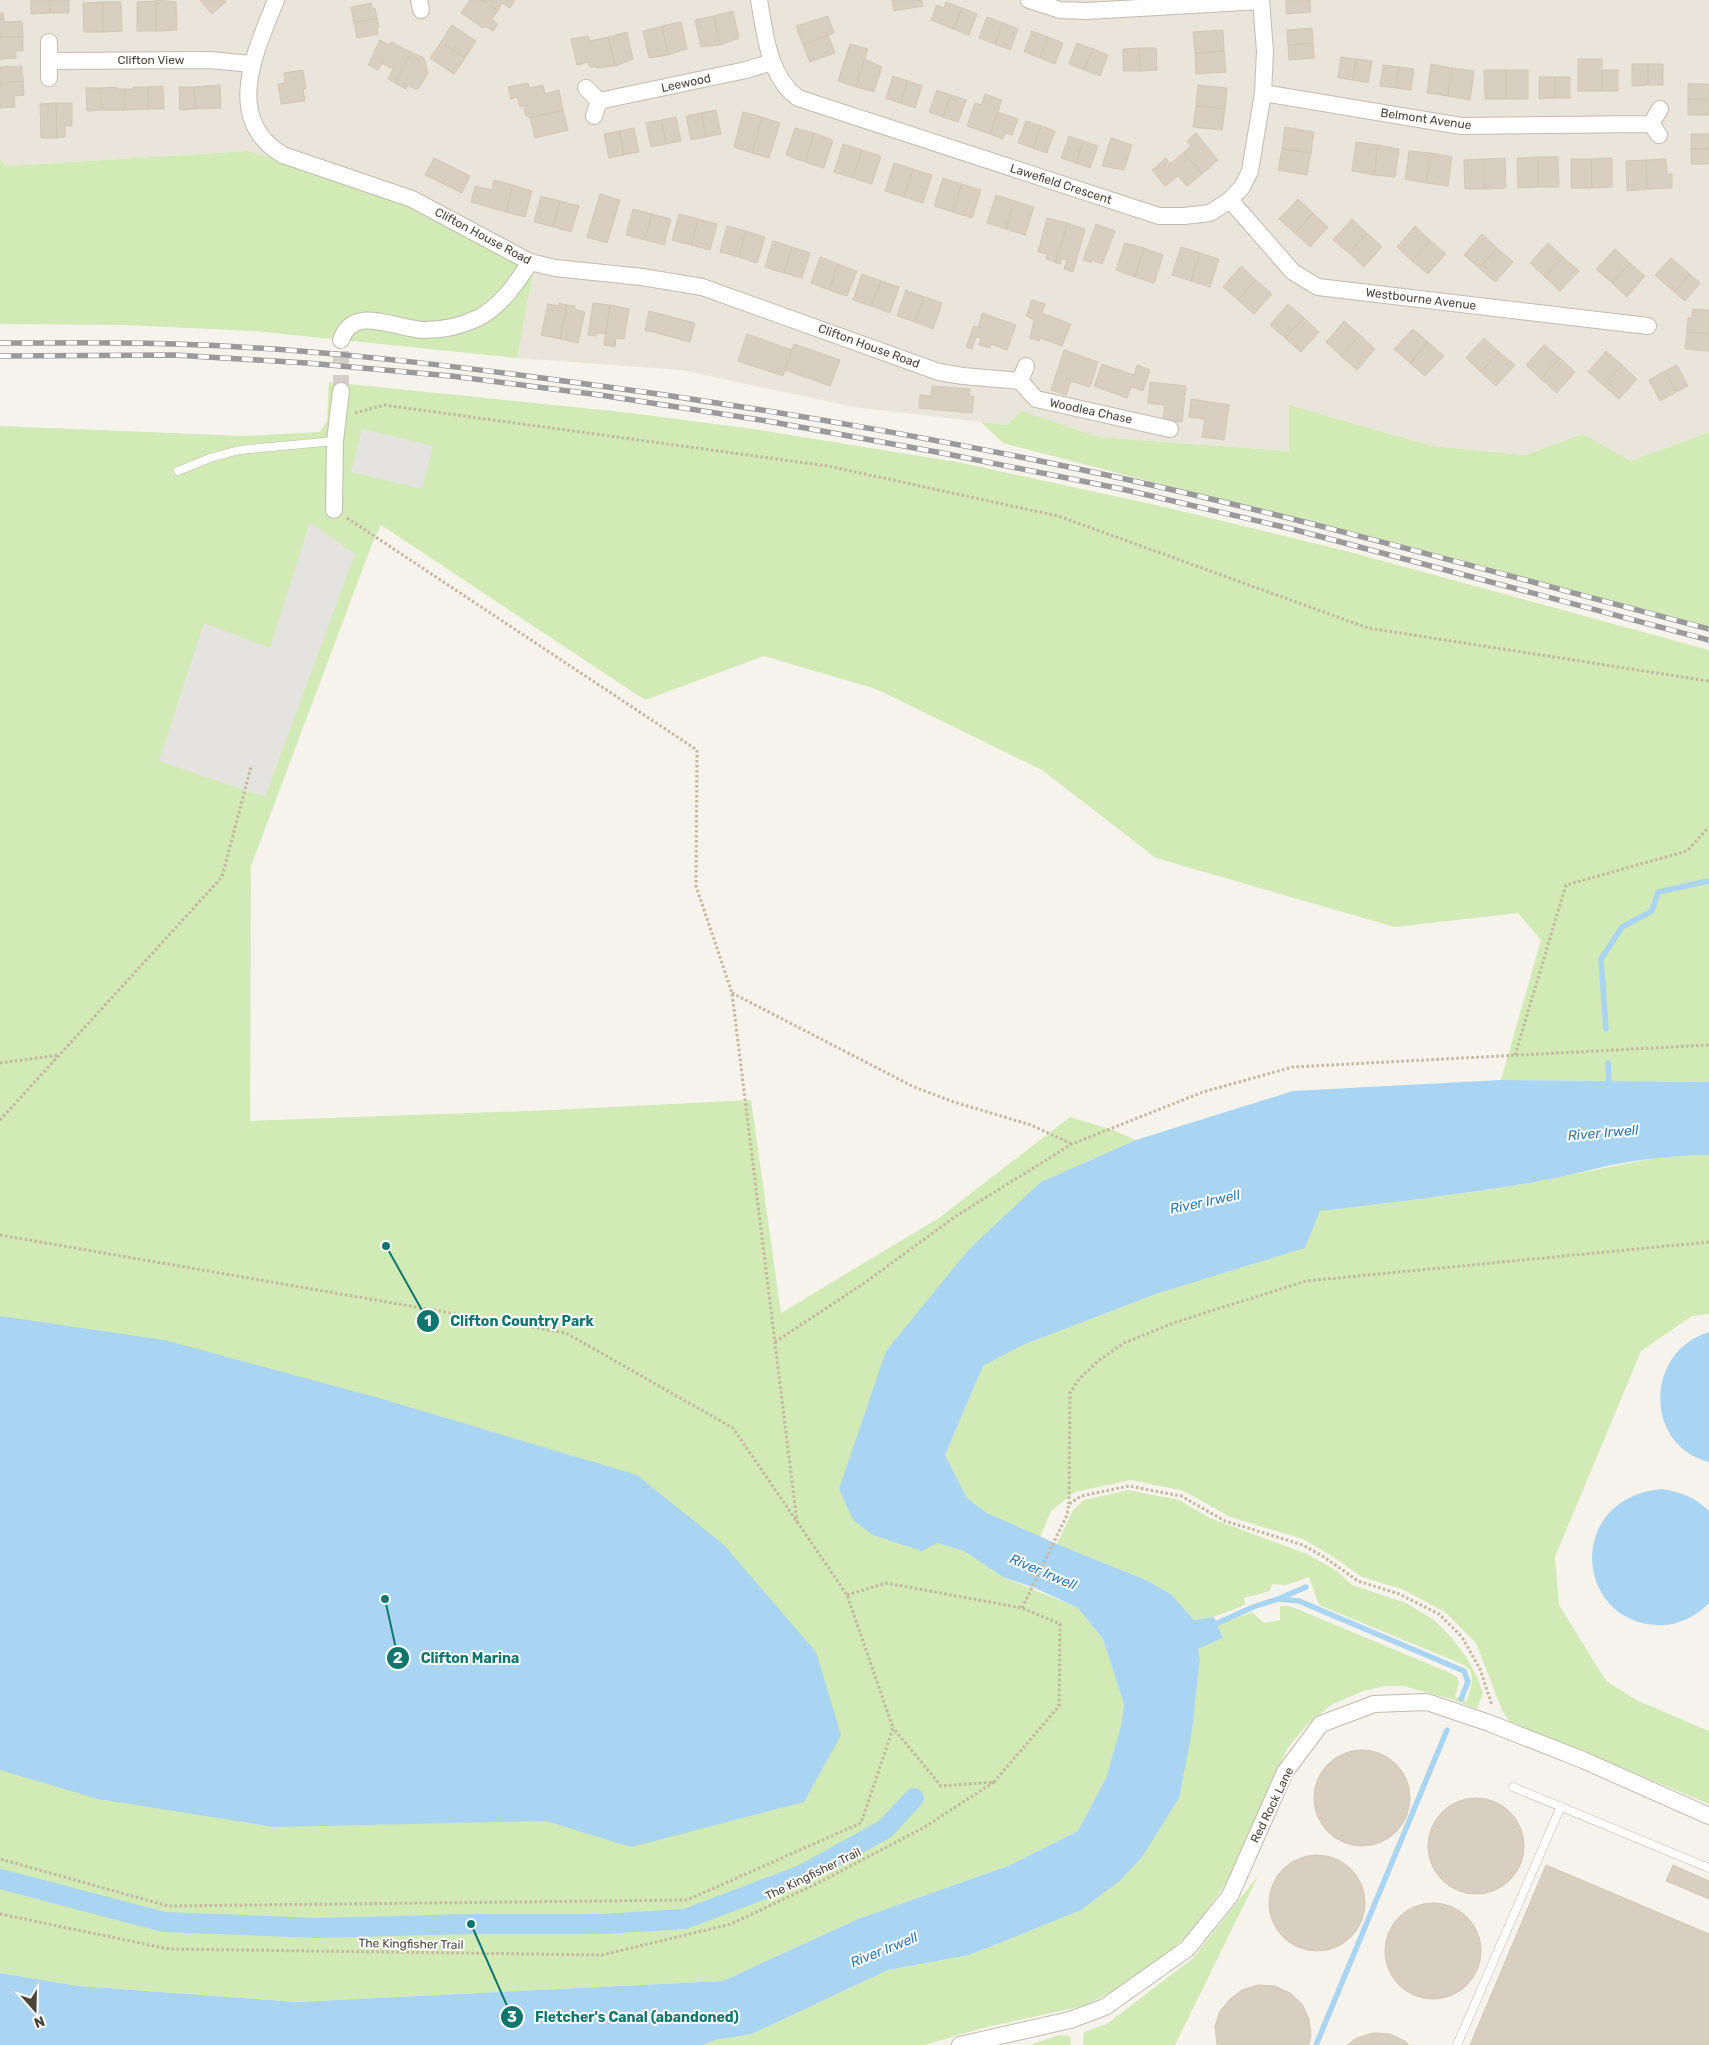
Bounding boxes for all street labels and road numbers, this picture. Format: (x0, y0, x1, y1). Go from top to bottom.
street label: Clifton View (118, 53, 185, 67)
street label: Leewood (660, 71, 712, 95)
street label: Belmont Avenue (1380, 106, 1473, 132)
street label: Lawefield Crescent (1008, 161, 1114, 207)
street label: Clifton House Road (432, 205, 534, 267)
street label: Westbourne Avenue (1365, 285, 1477, 313)
street label: Clifton House Road (816, 321, 922, 371)
street label: Woodlea Chase (1048, 395, 1134, 427)
street label: Red Rock Lane (1248, 1765, 1296, 1845)
street label: The Kingfisher Trail (763, 1845, 863, 1903)
street label: The Kingfisher Trail (358, 1936, 464, 1952)

